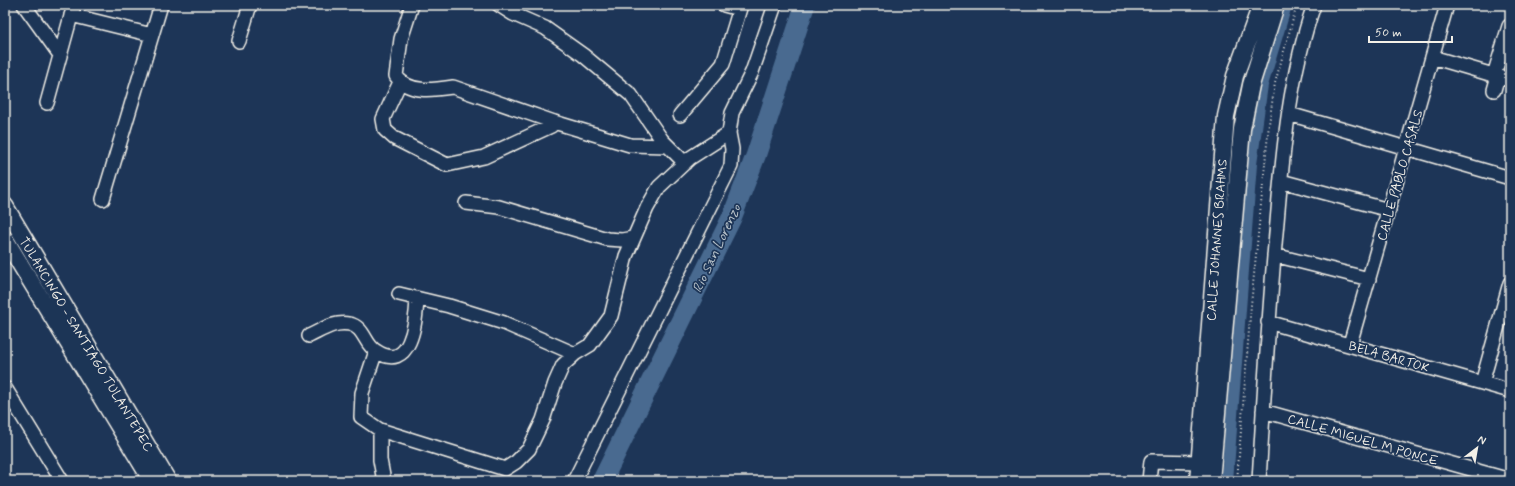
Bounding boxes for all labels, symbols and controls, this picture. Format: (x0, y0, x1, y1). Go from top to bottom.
scale bar (1369, 18, 1452, 44)
text: 50 m (1375, 25, 1402, 41)
street label: CALLE PABLO CASALS (1374, 108, 1427, 243)
street label: CALLE JOHANNES BRAHMS (1203, 159, 1232, 322)
water label: Rio San Lorenzo (689, 201, 745, 296)
street label: TULANCINGO - SANTIAGO TULANTEPEC (15, 234, 157, 455)
street label: BELA BARTOK (1346, 338, 1431, 377)
street label: CALLE MIGUEL M PONCE (1285, 411, 1440, 470)
north arrow (1457, 428, 1497, 468)
text: N (1475, 432, 1488, 448)

